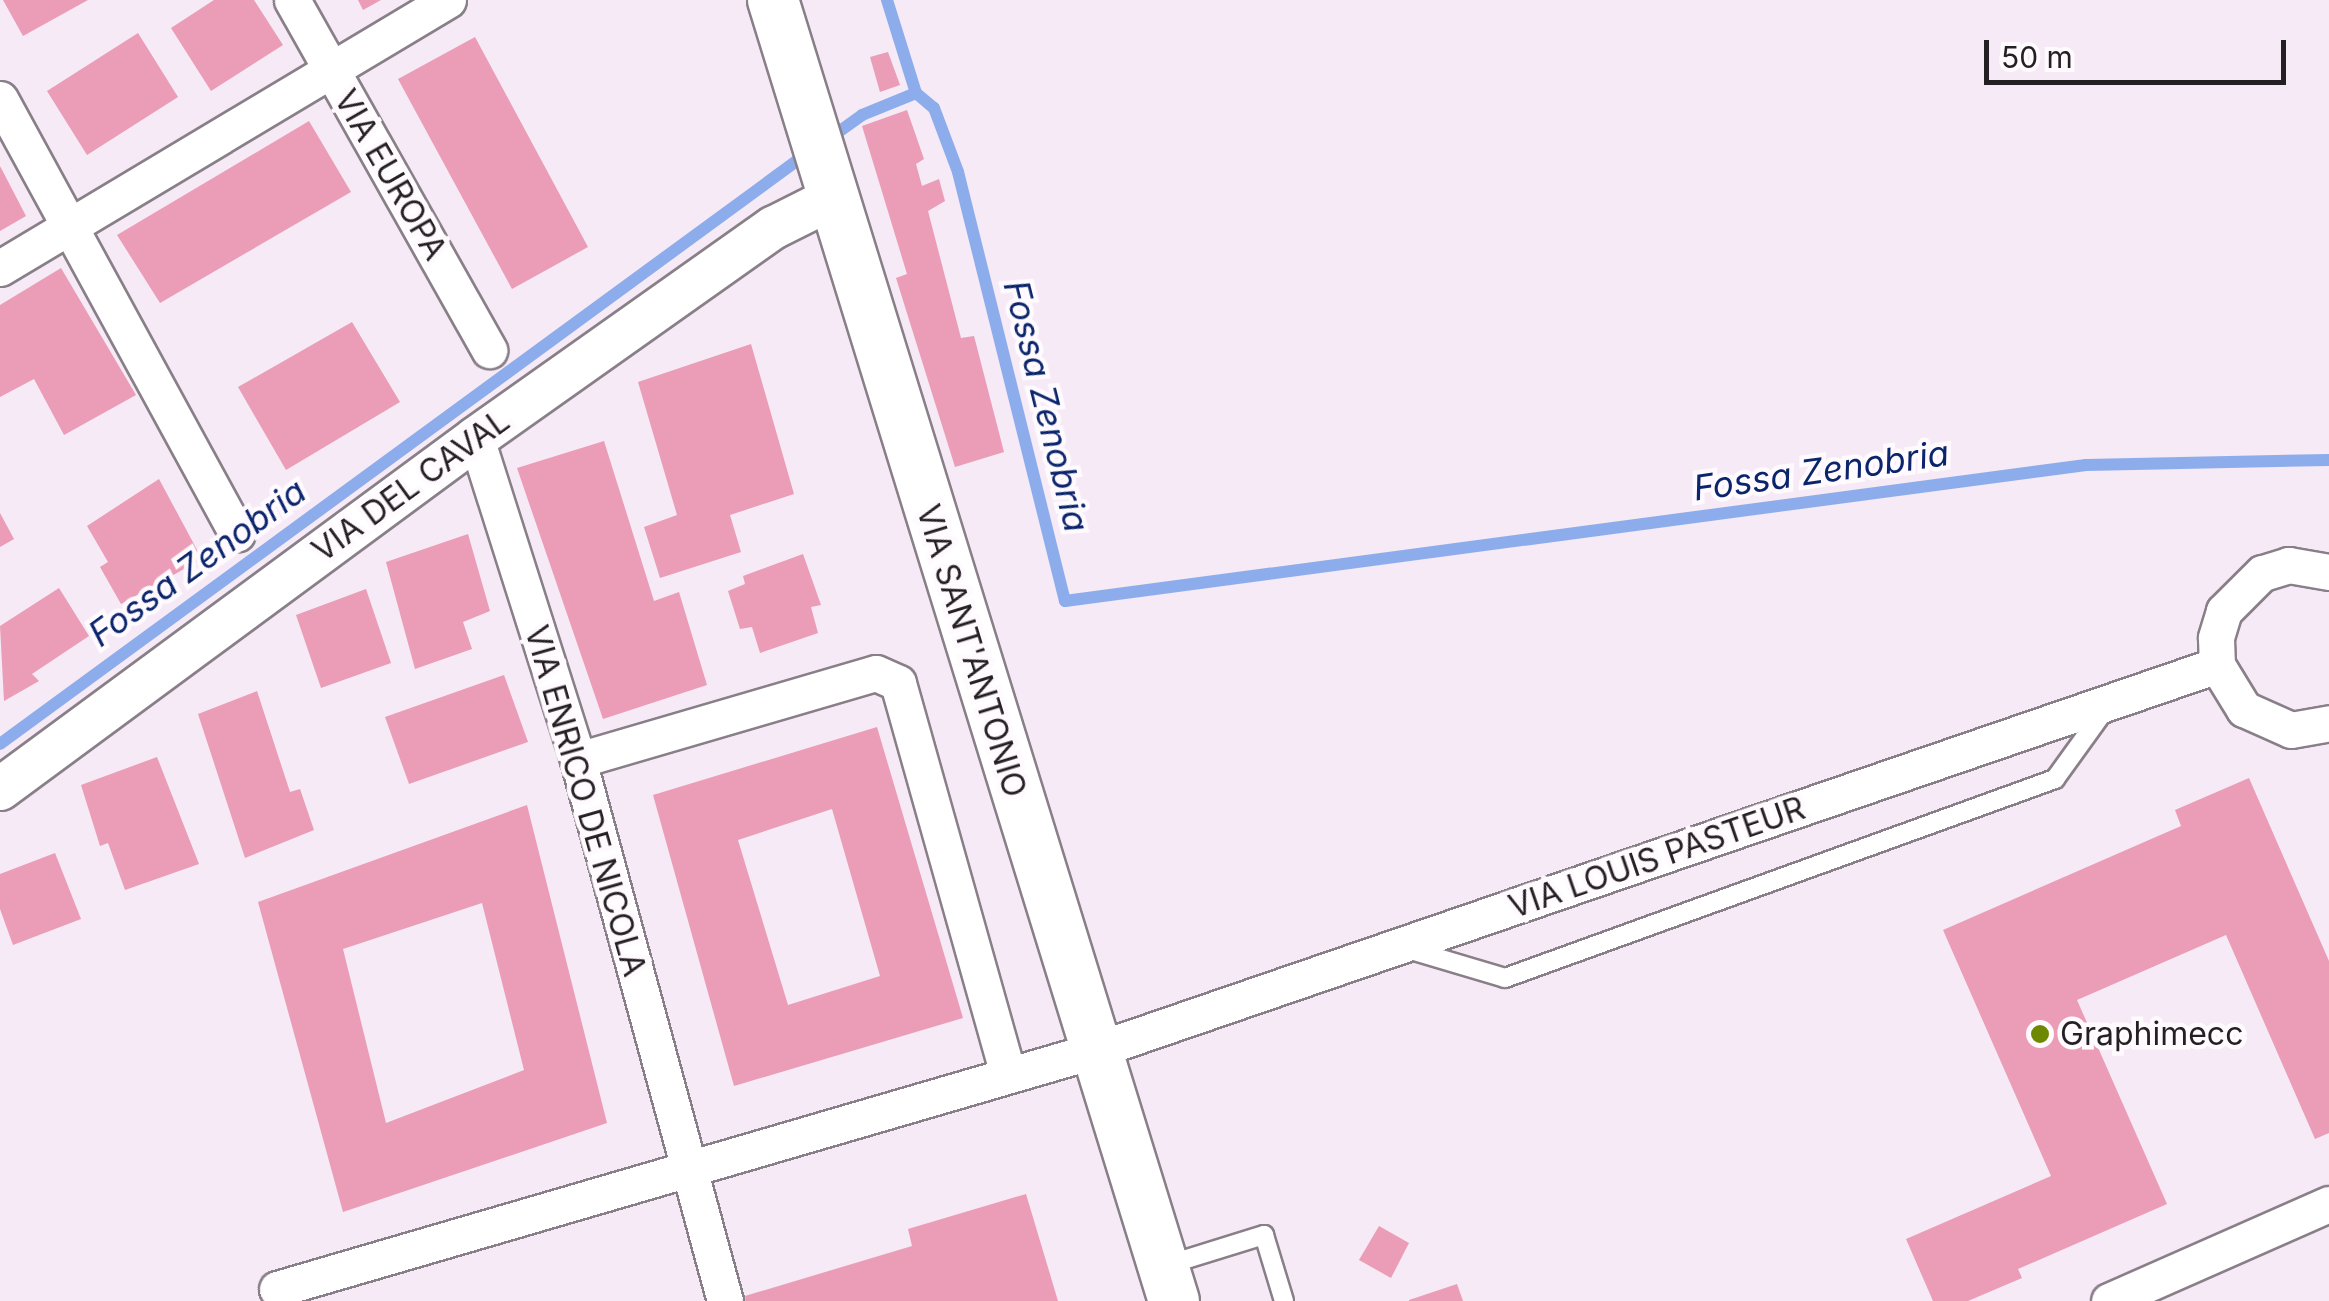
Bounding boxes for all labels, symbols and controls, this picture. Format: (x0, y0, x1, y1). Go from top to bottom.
scale bar (1989, 20, 2292, 82)
text: 50 m (2001, 39, 2073, 75)
street label: VIA EUROPA (326, 83, 454, 267)
water label: Fossa Zenobria (995, 276, 1099, 536)
street label: VIA DEL CAVAL (305, 402, 517, 570)
water label: Fossa Zenobria (1691, 431, 1951, 509)
water label: Fossa Zenobria (80, 469, 314, 655)
street label: VIA SANT'ANTONIO (908, 500, 1034, 802)
street label: VIA ENRICO DE NICOLA (516, 621, 654, 981)
street label: VIA LOUIS PASTEUR (1504, 789, 1810, 927)
place label: Graphimecc (2060, 1015, 2243, 1053)
marker: Graphimecc (2029, 1023, 2051, 1045)

